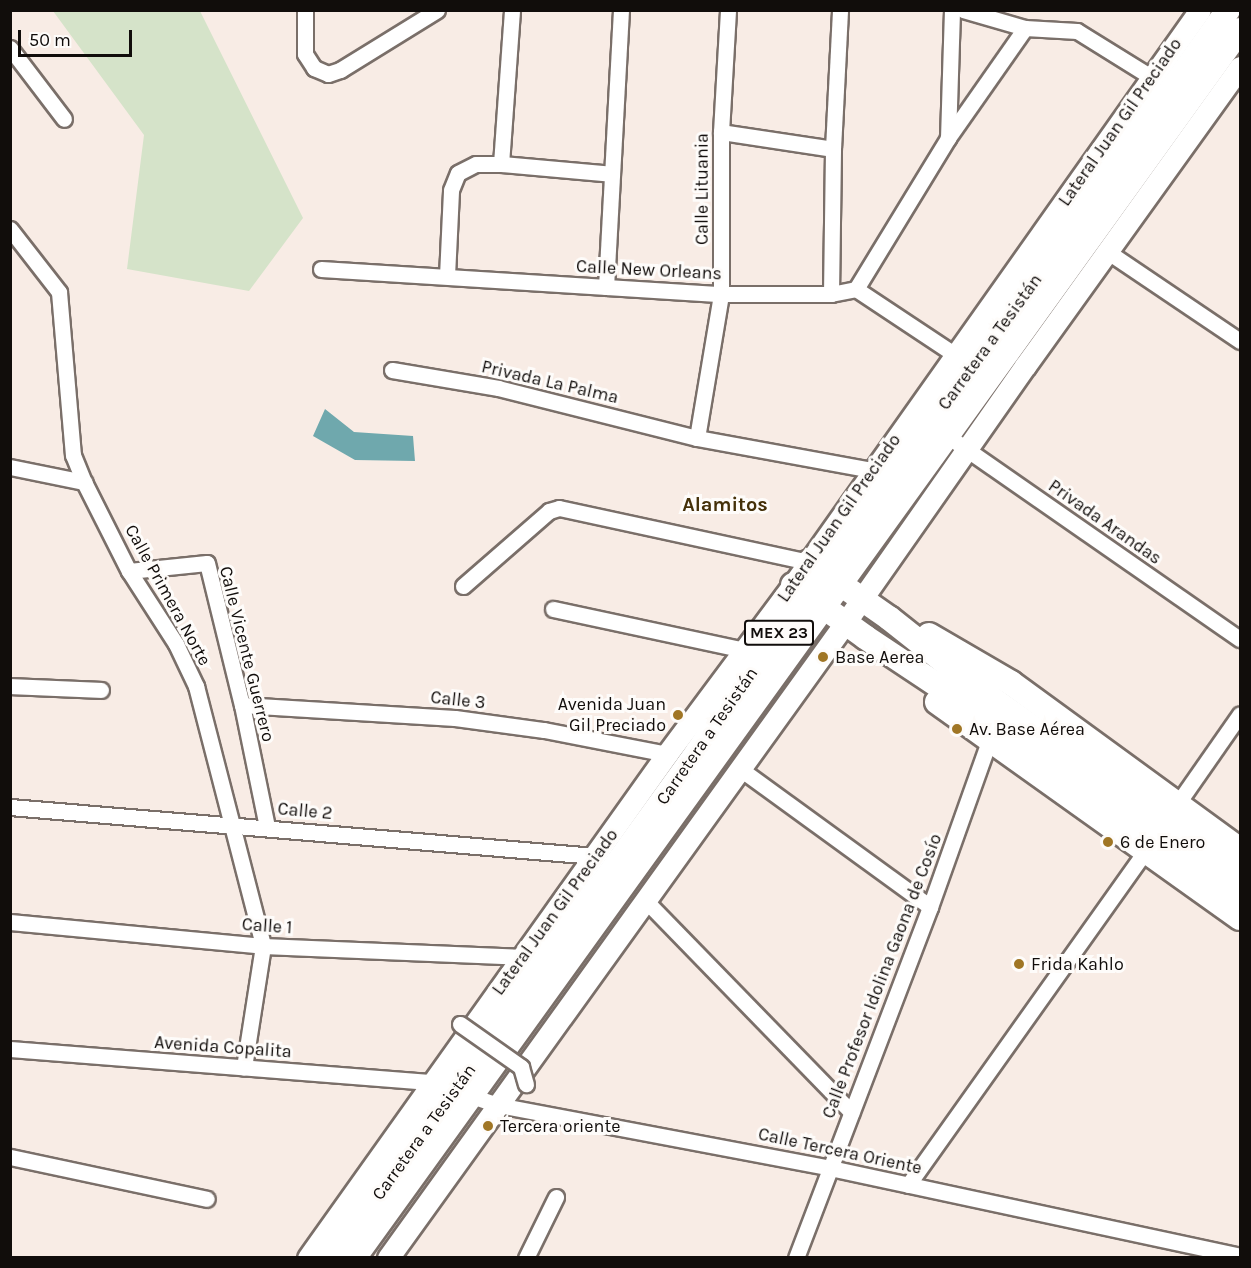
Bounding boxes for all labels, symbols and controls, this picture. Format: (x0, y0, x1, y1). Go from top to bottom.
scale bar (21, 18, 135, 56)
text: 50 m (29, 29, 71, 51)
street label: Lateral Juan Gil Preciado (1054, 34, 1186, 210)
street label: Calle Lituania (691, 133, 713, 245)
street label: Calle New Orleans (576, 255, 722, 285)
street label: Carretera a Tesistán (933, 270, 1047, 414)
street label: Privada La Palma (479, 356, 621, 408)
street label: Lateral Juan Gil Preciado (773, 430, 905, 606)
street label: Privada Arandas (1044, 475, 1166, 569)
district label: Alamitos (682, 492, 768, 516)
street label: Calle Primera Norte (120, 521, 216, 669)
street label: Calle Vicente Guerrero (215, 564, 279, 744)
road number: MEX 23 (743, 620, 815, 646)
place label: Base Aerea (835, 646, 924, 668)
marker: Base Aerea (816, 650, 830, 664)
street label: Carretera a Tesistán (651, 663, 763, 809)
street label: Calle 3 (429, 686, 487, 714)
place label: Avenida Juan Gil Preciado (558, 694, 666, 736)
marker: Avenida Juan Gil Preciado (671, 708, 685, 722)
place label: Av. Base Aérea (969, 718, 1085, 740)
marker: Av. Base Aérea (950, 722, 964, 736)
street label: Calle 2 (277, 798, 333, 824)
street label: Lateral Juan Gil Preciado (487, 825, 623, 999)
street label: Calle Profesor Idolina Gaona de Cosío (818, 830, 946, 1122)
place label: 6 de Enero (1120, 831, 1205, 853)
marker: 6 de Enero (1101, 835, 1115, 849)
street label: Calle 1 (241, 913, 293, 939)
place label: Frida Kahlo (1031, 953, 1124, 975)
marker: Frida Kahlo (1012, 957, 1026, 971)
street label: Avenida Copalita (154, 1031, 292, 1063)
street label: Carretera a Tesistán (367, 1060, 481, 1204)
place label: Tercera oriente (500, 1115, 620, 1137)
marker: Tercera oriente (481, 1119, 495, 1133)
street label: Calle Tercera Oriente (756, 1123, 924, 1179)

